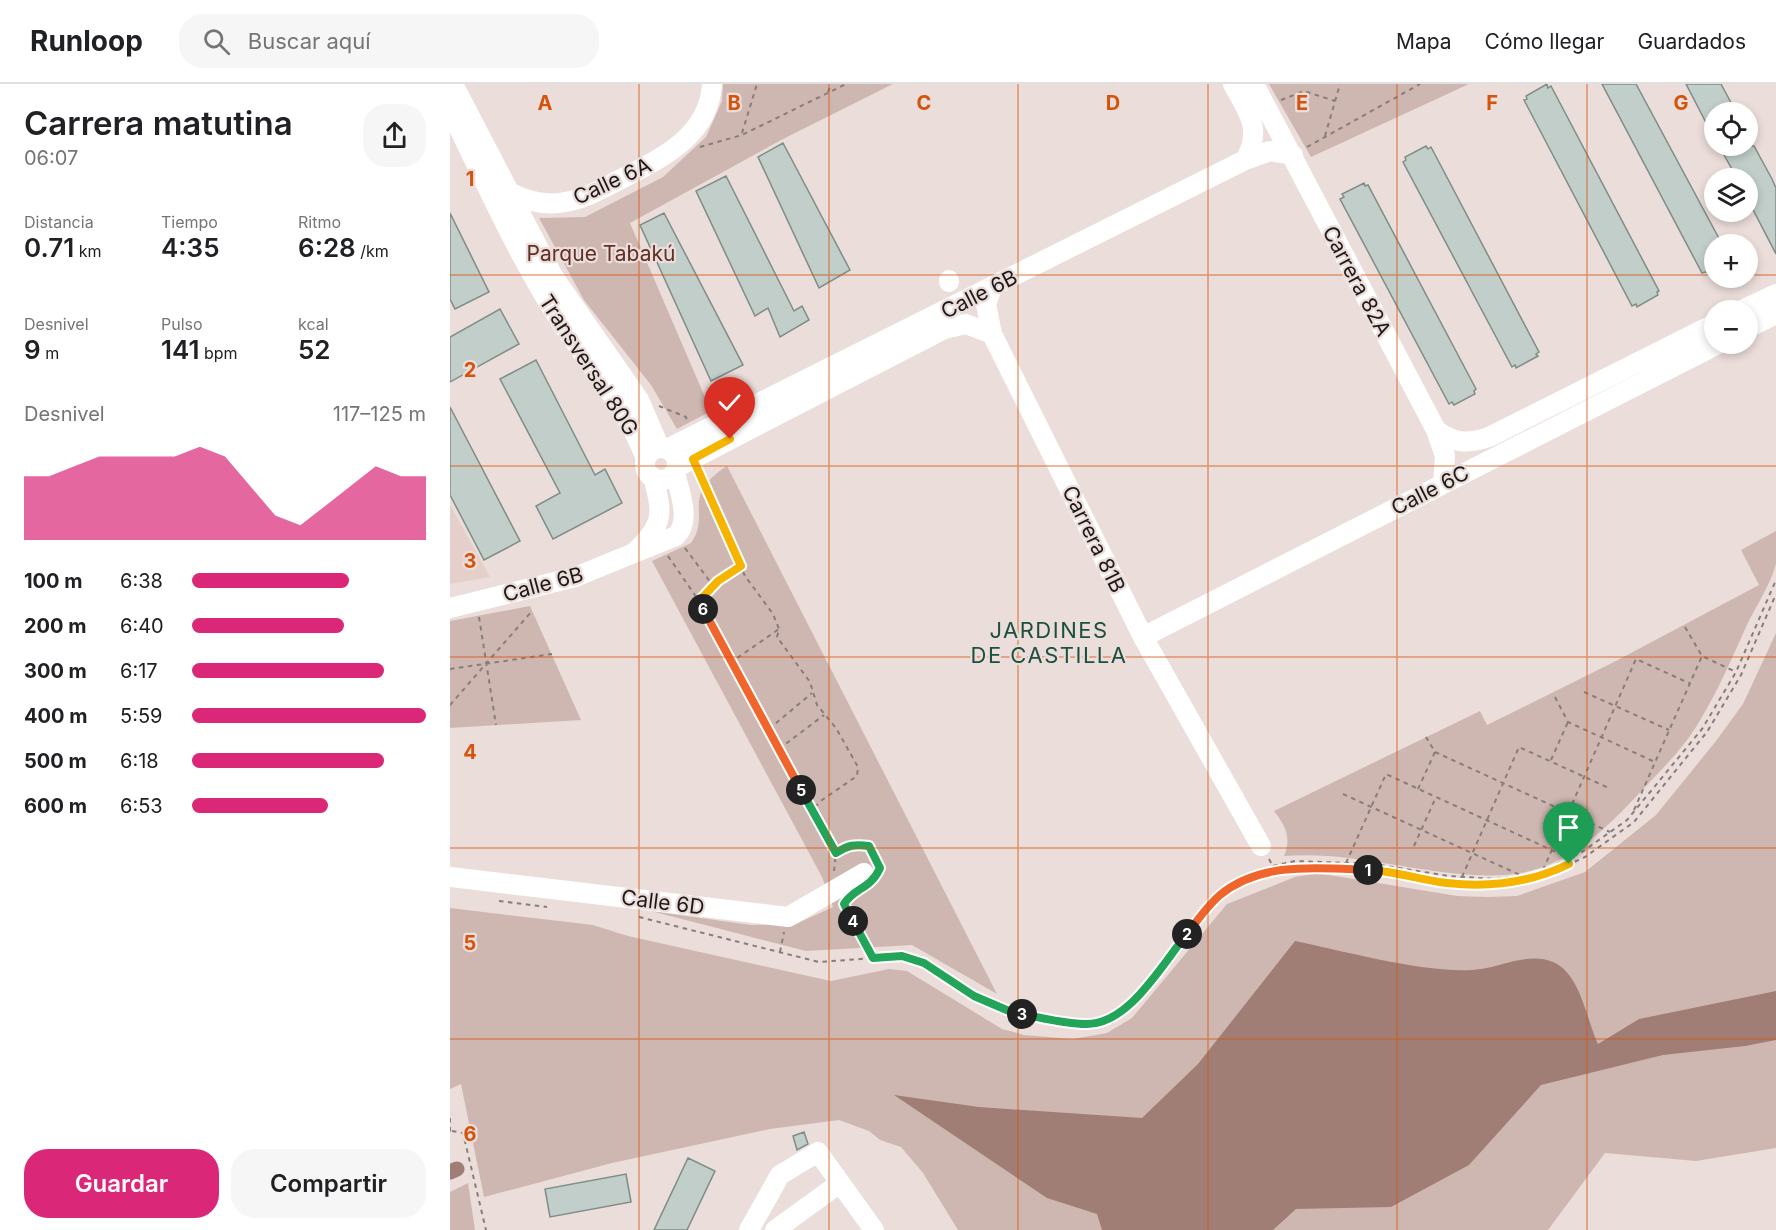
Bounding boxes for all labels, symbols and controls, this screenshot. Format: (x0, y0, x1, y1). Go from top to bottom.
search box (179, 14, 599, 68)
text: Runloop (30, 24, 143, 58)
icon: search (200, 25, 233, 58)
text: Buscar aquí (248, 28, 371, 54)
text: Mapa (1396, 29, 1452, 54)
text: Cómo llegar (1485, 29, 1604, 54)
text: Guardados (1637, 29, 1746, 54)
text: A (538, 91, 553, 115)
text: B (727, 91, 741, 115)
text: C (917, 91, 931, 115)
text: D (1106, 91, 1120, 115)
text: E (1296, 91, 1308, 115)
text: F (1486, 91, 1498, 115)
text: G (1673, 91, 1689, 115)
map controls (1704, 102, 1758, 354)
button: locate (1704, 102, 1758, 156)
text: Carrera matutina (24, 103, 293, 143)
button: share (363, 104, 426, 167)
text: 06:07 (24, 146, 78, 170)
street label: Calle 6A (569, 152, 655, 210)
text: 1 (466, 167, 474, 191)
button: layers (1704, 168, 1758, 222)
text: Distancia (24, 212, 94, 232)
text: Tiempo (161, 212, 218, 232)
text: Ritmo (298, 212, 341, 232)
street label: Carrera 82A (1318, 222, 1396, 340)
text: 0.71 (24, 232, 74, 263)
text: 4:35 (161, 232, 220, 263)
text: 6:28 (298, 232, 356, 263)
button: + (1704, 234, 1758, 288)
text: km (74, 241, 101, 261)
text: /km (356, 241, 389, 261)
park label: Parque Tabakú (527, 241, 675, 266)
street label: Calle 6B (937, 264, 1021, 324)
street label: Transversal 80G (534, 290, 644, 440)
button: − (1704, 300, 1758, 354)
text: Desnivel (24, 314, 89, 334)
text: Pulso (161, 314, 203, 334)
text: kcal (298, 314, 329, 334)
text: 9 (24, 334, 41, 365)
text: 141 (161, 334, 199, 365)
text: 52 (298, 334, 331, 365)
text: m (41, 343, 59, 363)
text: bpm (199, 343, 238, 363)
text: 2 (464, 358, 476, 382)
pin (704, 377, 755, 439)
icon: check (713, 386, 746, 419)
text: Desnivel (24, 402, 105, 426)
text: 117–125 m (333, 402, 426, 426)
street label: Calle 6C (1387, 460, 1473, 520)
street label: Carrera 81B (1057, 481, 1131, 597)
text: 3 (464, 549, 476, 573)
street label: Calle 6B (500, 561, 586, 607)
text: 100 m (24, 569, 83, 593)
text: 6:38 (120, 569, 163, 593)
pin: 6 (688, 594, 718, 624)
text: 6 (698, 599, 708, 619)
text: 200 m (24, 614, 87, 638)
text: 6:40 (120, 614, 164, 638)
district label: JARDINES DE CASTILLA (971, 617, 1127, 668)
text: 300 m (24, 659, 87, 683)
text: 6:17 (120, 659, 158, 683)
text: 400 m (24, 704, 88, 728)
text: 5:59 (120, 704, 162, 728)
text: 4 (463, 740, 477, 764)
text: 500 m (24, 749, 87, 773)
text: 6:18 (120, 749, 159, 773)
pin: 5 (786, 775, 816, 805)
text: 5 (796, 780, 806, 800)
text: 600 m (24, 794, 87, 818)
text: 6:53 (120, 794, 163, 818)
pin (1543, 802, 1594, 864)
icon: arrive (1552, 811, 1585, 844)
pin: 1 (1353, 855, 1383, 885)
text: 1 (1365, 860, 1371, 880)
street label: Calle 6D (620, 884, 706, 920)
pin: 4 (838, 906, 868, 936)
text: 4 (848, 911, 858, 931)
pin: 2 (1172, 919, 1202, 949)
text: 2 (1182, 924, 1192, 944)
text: 5 (464, 931, 476, 955)
pin: 3 (1007, 999, 1037, 1029)
text: 3 (1017, 1004, 1027, 1024)
text: 6 (464, 1122, 477, 1146)
button: Guardar (24, 1149, 219, 1218)
button: Compartir (231, 1149, 426, 1218)

